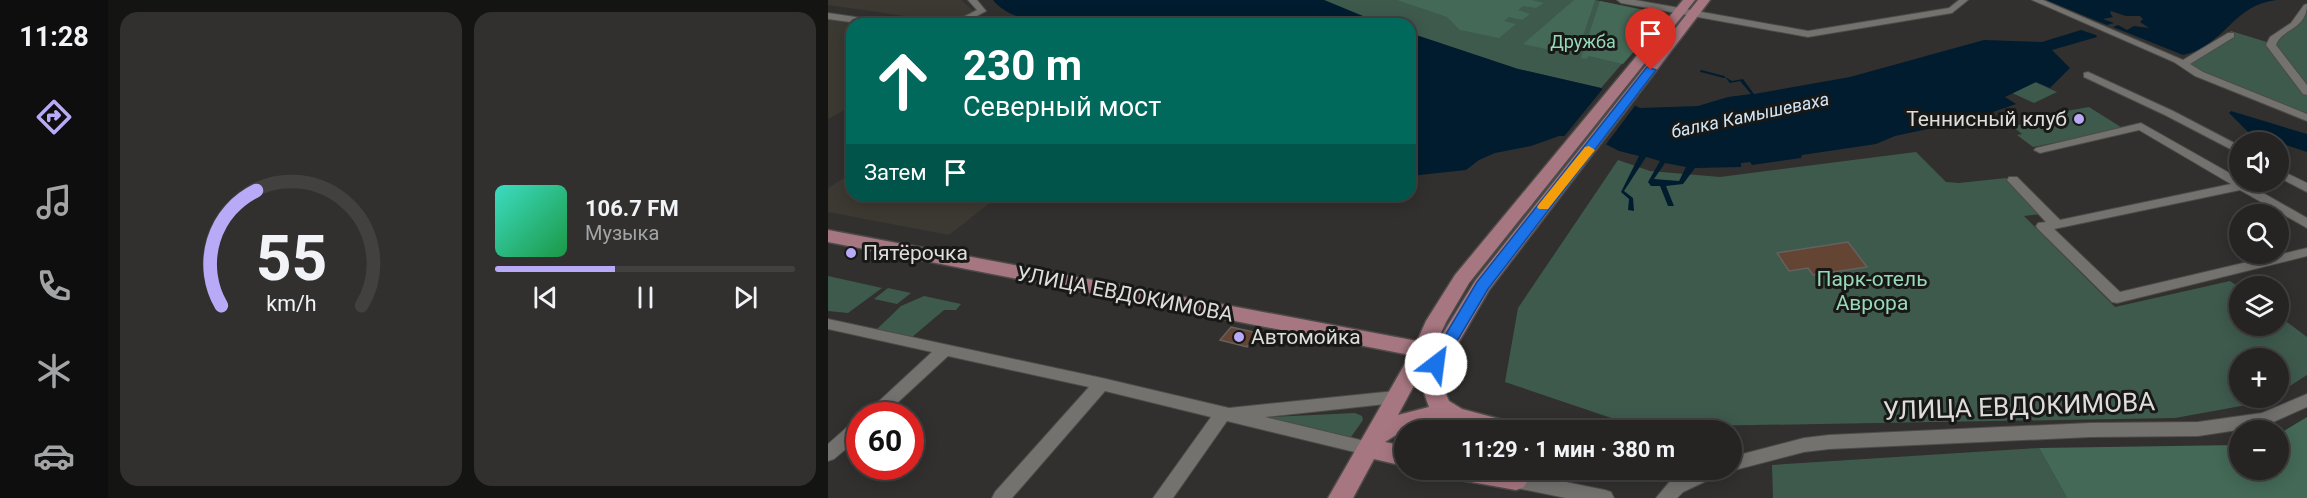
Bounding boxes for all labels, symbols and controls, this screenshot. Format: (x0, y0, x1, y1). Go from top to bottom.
pin (1625, 8, 1676, 70)
icon: arrive (1634, 17, 1667, 50)
text: 11:28 (19, 21, 89, 53)
park label: Дружба (1550, 31, 1616, 52)
text: 230 m (963, 41, 1082, 90)
icon: ahead (864, 42, 942, 120)
water label: балка Камышеваха (1669, 88, 1831, 142)
text: Северный мост (963, 91, 1161, 123)
icon: directions (33, 96, 75, 138)
place label: Теннисный клуб (1906, 107, 2067, 131)
marker: Теннисный клуб (2072, 112, 2086, 126)
map controls (2229, 132, 2289, 480)
button: sound (2229, 132, 2289, 192)
icon: arrive (939, 156, 972, 189)
text: Затем (864, 160, 927, 185)
icon: music (33, 181, 75, 223)
text: 106.7 FM (585, 196, 679, 221)
button: search (2229, 204, 2289, 264)
text: Музыка (585, 221, 659, 245)
text: 55 (255, 222, 327, 295)
place label: Пятёрочка (863, 241, 968, 265)
marker: Пятёрочка (844, 246, 858, 260)
street label: УЛИЦА ЕВДОКИМОВА (1015, 261, 1236, 327)
icon: phone (33, 265, 75, 307)
park label: Парк-отель Аврора (1816, 267, 1928, 315)
button: layers (2229, 276, 2289, 336)
icon: previous (529, 281, 562, 314)
icon: pause (629, 281, 662, 314)
icon: next (729, 281, 762, 314)
text: km/h (266, 291, 316, 316)
place label: Автомойка (1251, 325, 1361, 349)
marker: Автомойка (1232, 330, 1246, 344)
position arrow (1404, 332, 1468, 396)
button: + (2229, 348, 2289, 408)
icon: climate (33, 350, 75, 392)
street label: УЛИЦА ЕВДОКИМОВА (1882, 386, 2156, 426)
speed limit sign: 60 (846, 402, 924, 480)
button: − (2229, 420, 2289, 480)
icon: car (33, 435, 75, 477)
text: 11:29 · 1 мин · 380 m (1461, 437, 1675, 462)

